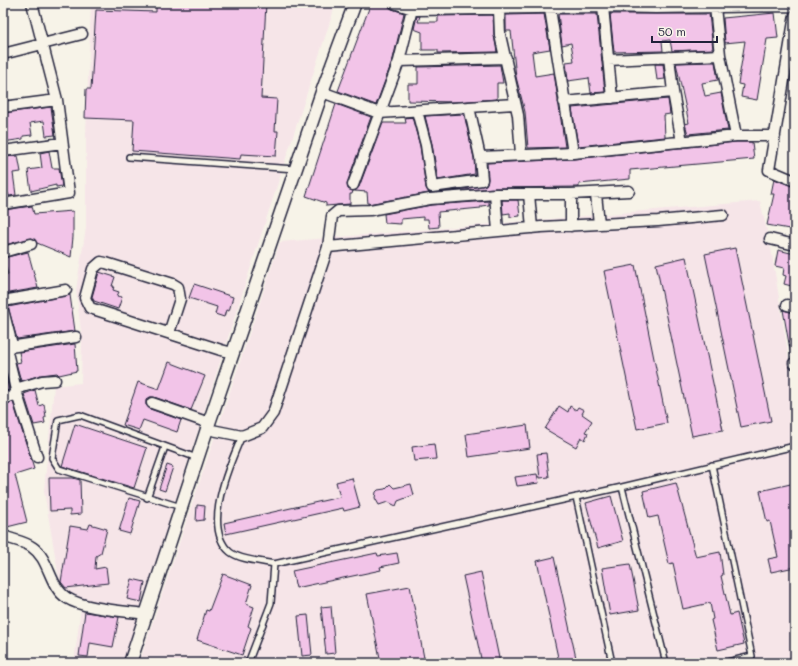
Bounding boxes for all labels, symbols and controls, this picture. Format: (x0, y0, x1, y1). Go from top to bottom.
scale bar (652, 18, 717, 44)
text: 50 m (658, 23, 686, 39)

